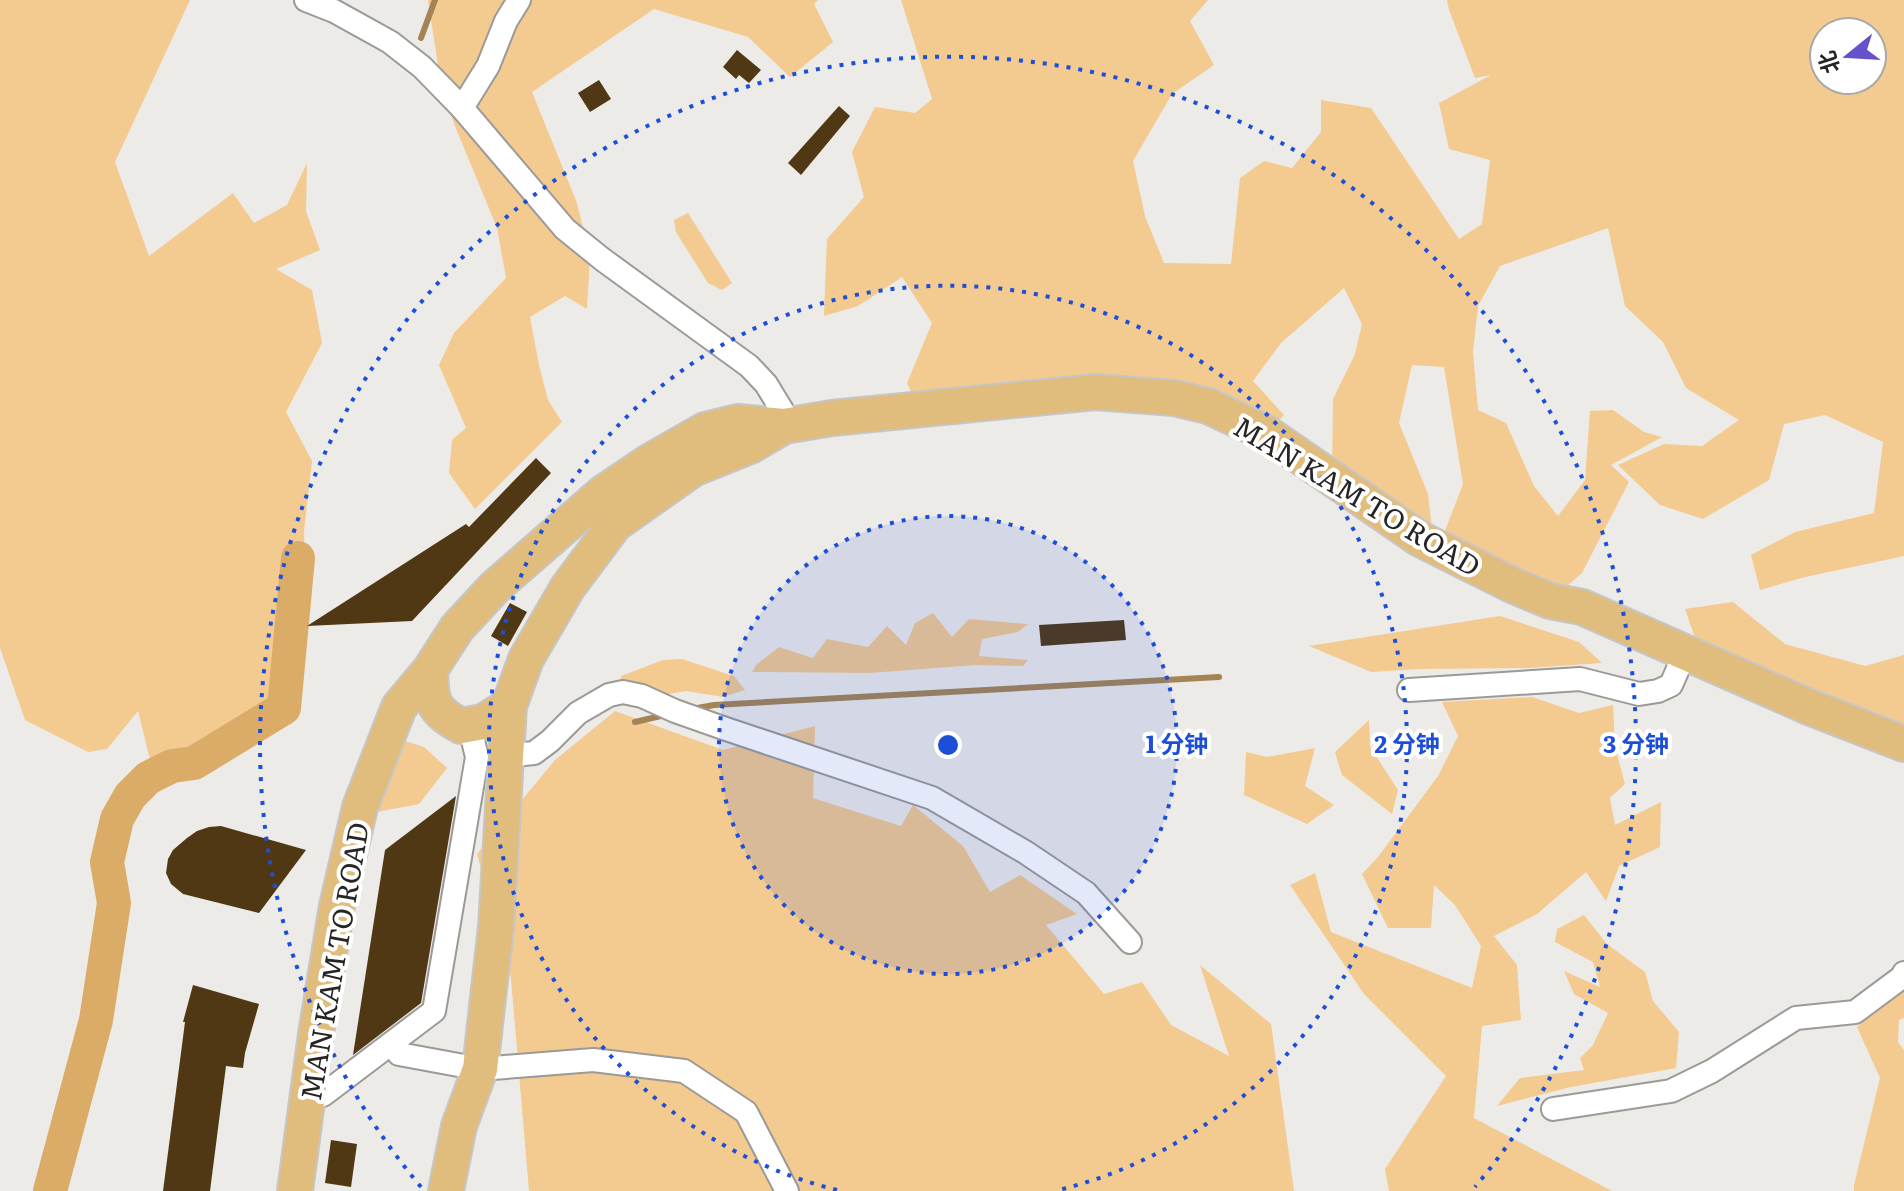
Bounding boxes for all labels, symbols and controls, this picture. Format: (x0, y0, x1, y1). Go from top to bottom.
north arrow (1808, 16, 1888, 96)
text: 北 (1808, 47, 1847, 78)
street label: MAN KAM TO ROAD (1227, 405, 1489, 585)
text: 1 分钟 (1146, 725, 1208, 760)
text: 2 分钟 (1374, 725, 1440, 760)
text: 3 分钟 (1603, 725, 1669, 760)
centre of rings (934, 731, 962, 759)
street label: MAN KAM TO ROAD (288, 819, 378, 1103)

